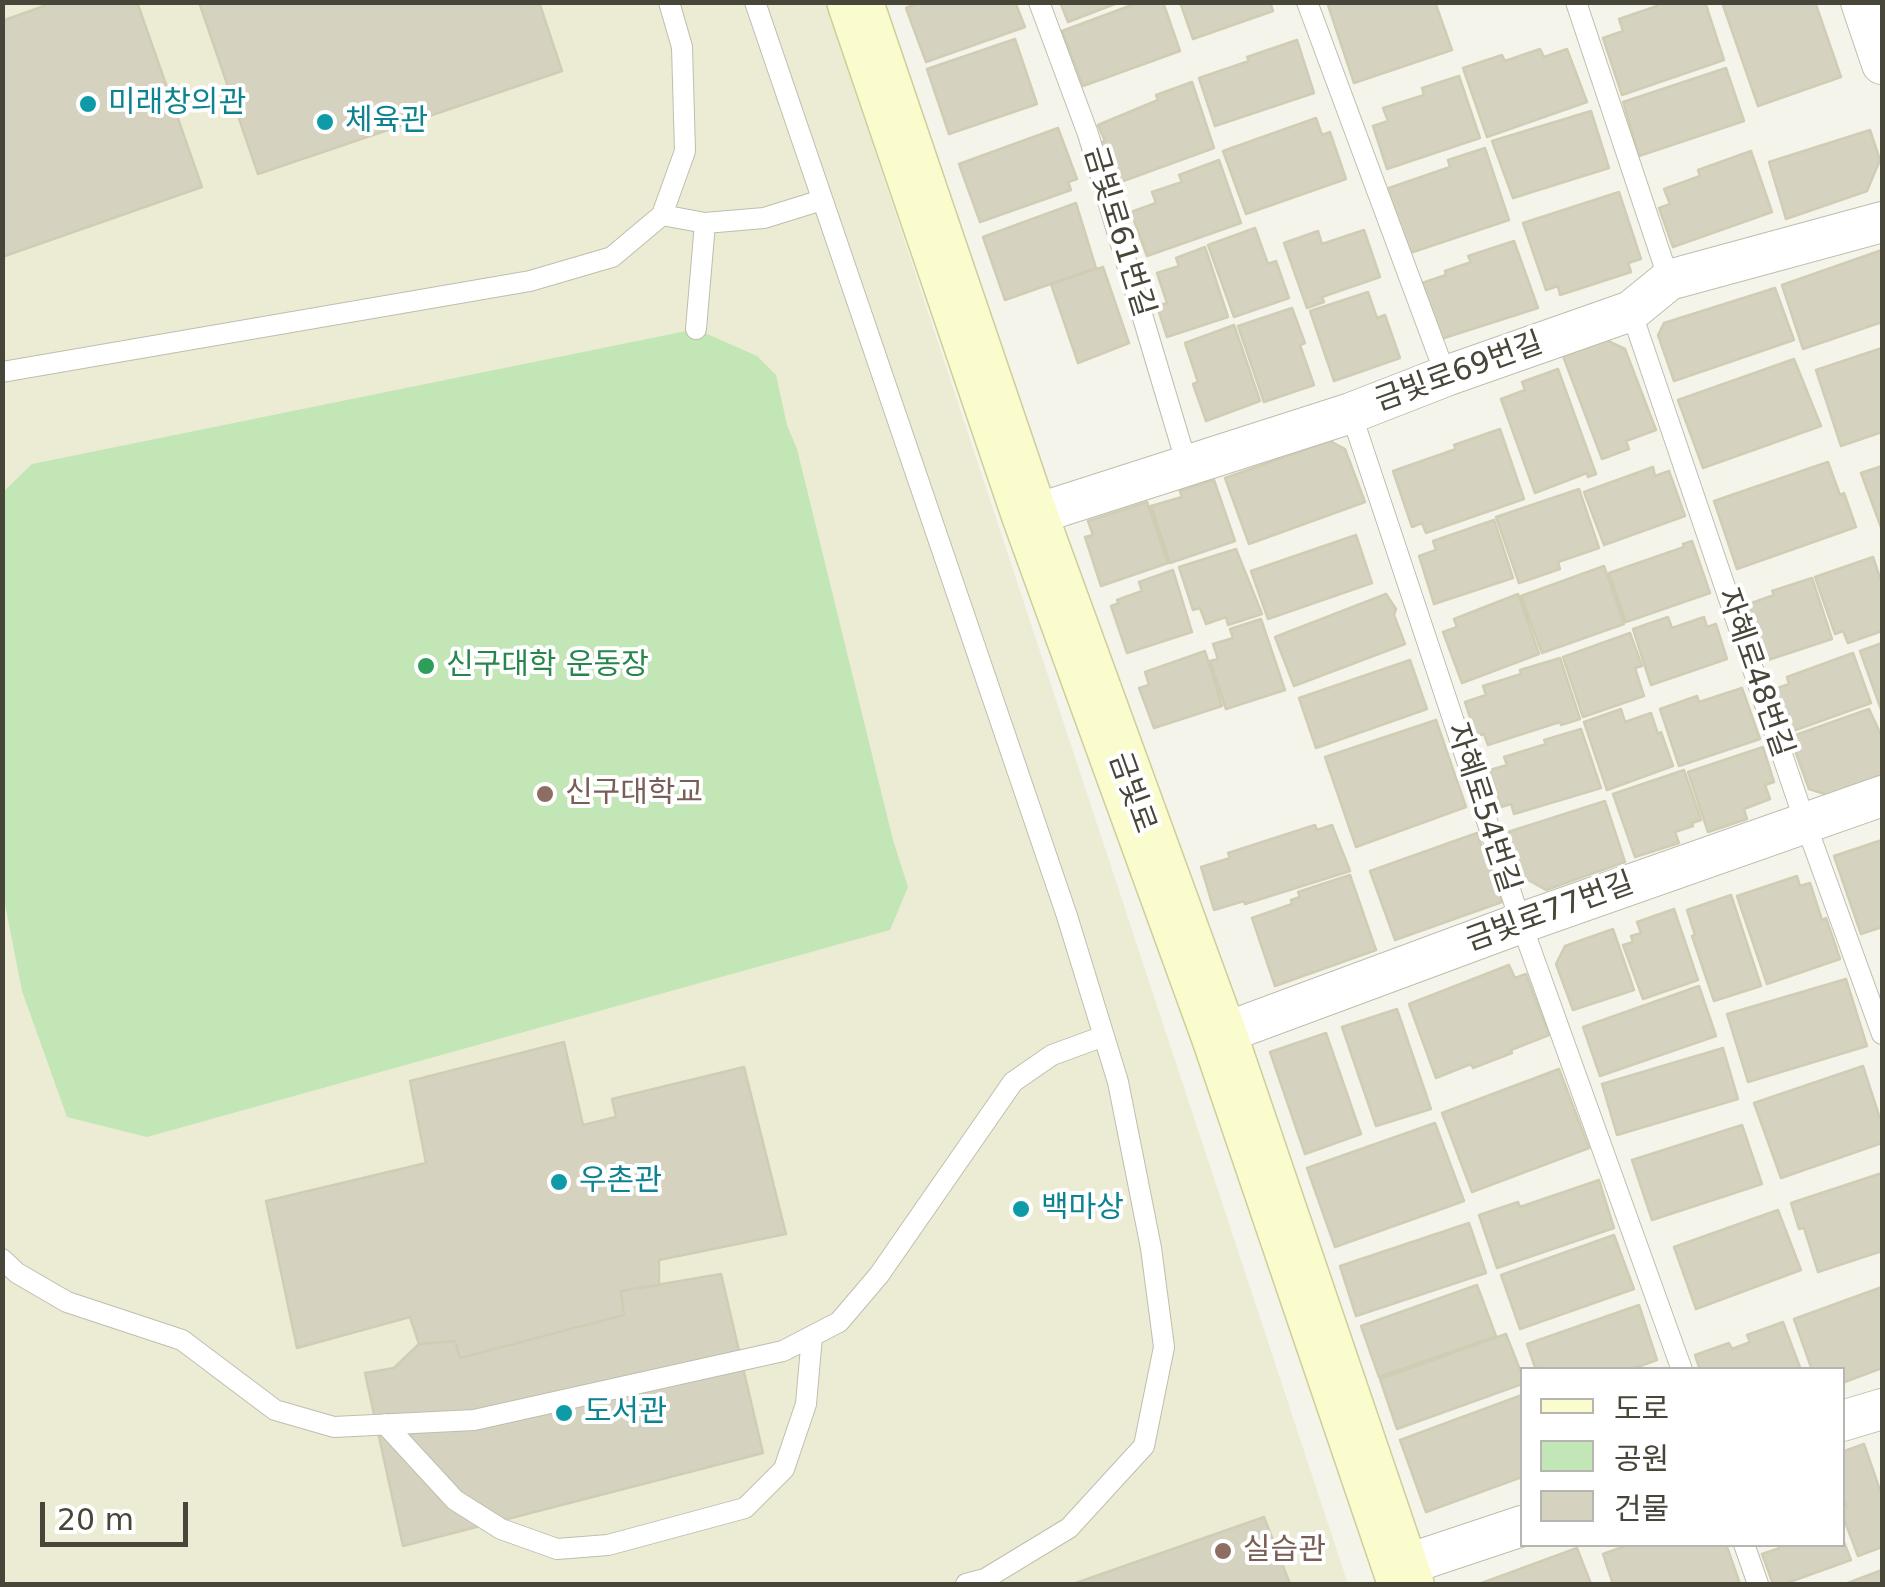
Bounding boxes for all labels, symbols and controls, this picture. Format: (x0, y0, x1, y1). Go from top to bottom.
place label: 미래창의관 (108, 86, 246, 122)
marker: 미래창의관 (77, 93, 99, 115)
place label: 체육관 (345, 104, 428, 140)
marker: 체육관 (314, 111, 336, 133)
street label: 금빛로61번길 (1075, 142, 1161, 322)
street label: 금빛로69번길 (1370, 326, 1548, 420)
street label: 자혜로48번길 (1708, 584, 1800, 762)
place label: 신구대학 운동장 (446, 648, 649, 684)
marker: 신구대학 운동장 (415, 655, 437, 677)
street label: 자혜로54번길 (1438, 719, 1526, 897)
street label: 금빛로 (1100, 748, 1162, 838)
place label: 신구대학교 (565, 776, 703, 812)
marker: 신구대학교 (534, 783, 556, 805)
street label: 금빛로77번길 (1461, 866, 1639, 960)
place label: 우촌관 (579, 1164, 662, 1200)
marker: 우촌관 (548, 1171, 570, 1193)
place label: 백마상 (1041, 1191, 1124, 1227)
marker: 백마상 (1010, 1198, 1032, 1220)
legend (1520, 1367, 1845, 1547)
text: 도로 (1614, 1391, 1669, 1426)
place label: 도서관 (584, 1395, 667, 1431)
marker: 도서관 (553, 1402, 575, 1424)
text: 공원 (1614, 1441, 1669, 1476)
scale bar (45, 1482, 192, 1544)
text: 건물 (1614, 1491, 1669, 1526)
text: 20 m (57, 1502, 134, 1537)
place label: 실습관 (1243, 1533, 1326, 1569)
marker: 실습관 (1212, 1540, 1234, 1562)

